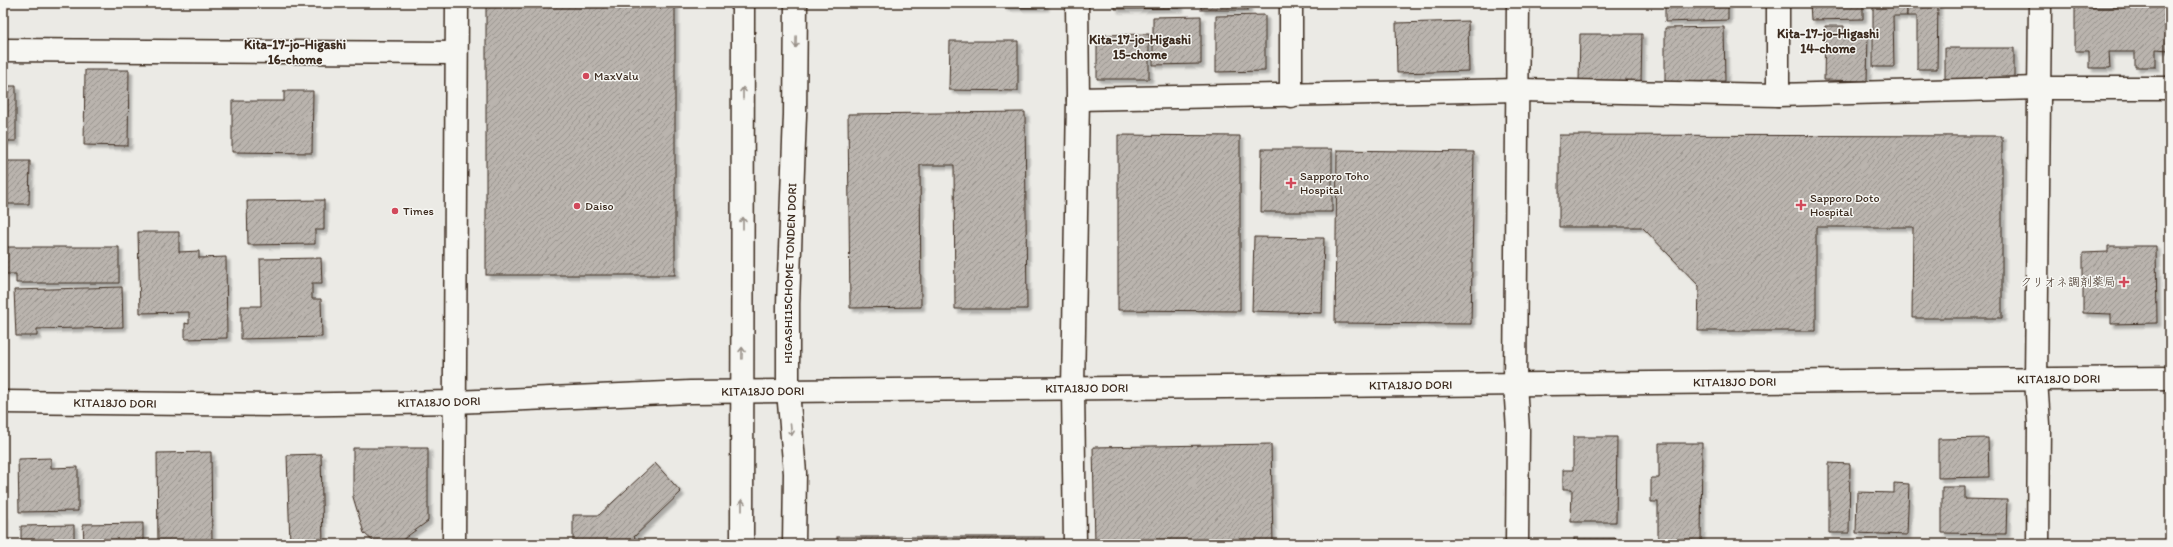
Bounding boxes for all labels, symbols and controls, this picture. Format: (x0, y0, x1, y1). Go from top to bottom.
district label: Kita-17-jo-Higashi 14-chome (1777, 26, 1879, 56)
district label: Kita-17-jo-Higashi 15-chome (1089, 32, 1191, 62)
one-way arrow (792, 35, 800, 48)
district label: Kita-17-jo-Higashi 16-chome (244, 37, 346, 67)
place label: MaxValu (594, 69, 639, 83)
marker: MaxValu (581, 71, 591, 81)
one-way arrow (739, 87, 747, 100)
place label: Sapporo Toho Hospital (1300, 169, 1369, 197)
marker: Sapporo Toho Hospital (1285, 177, 1297, 189)
street label: HIGASHI15CHOME TONDEN DORI (781, 183, 799, 364)
place label: Sapporo Doto Hospital (1810, 191, 1880, 219)
place label: Daiso (585, 199, 614, 213)
marker: Sapporo Doto Hospital (1795, 199, 1807, 211)
marker: Daiso (572, 201, 582, 211)
place label: Times (403, 204, 434, 218)
marker: Times (390, 206, 400, 216)
one-way arrow (739, 217, 747, 230)
place label: クリオネ調剤薬局 (2020, 275, 2116, 289)
marker: クリオネ調剤薬局 (2119, 277, 2129, 287)
one-way arrow (738, 347, 745, 360)
street label: KITA18JO DORI (2017, 372, 2100, 386)
street label: KITA18JO DORI (1693, 375, 1776, 390)
street label: KITA18JO DORI (1369, 378, 1452, 393)
street label: KITA18JO DORI (1045, 381, 1128, 396)
street label: KITA18JO DORI (721, 384, 804, 399)
street label: KITA18JO DORI (397, 394, 481, 410)
street label: KITA18JO DORI (73, 396, 157, 411)
one-way arrow (787, 423, 795, 436)
one-way arrow (738, 499, 746, 512)

